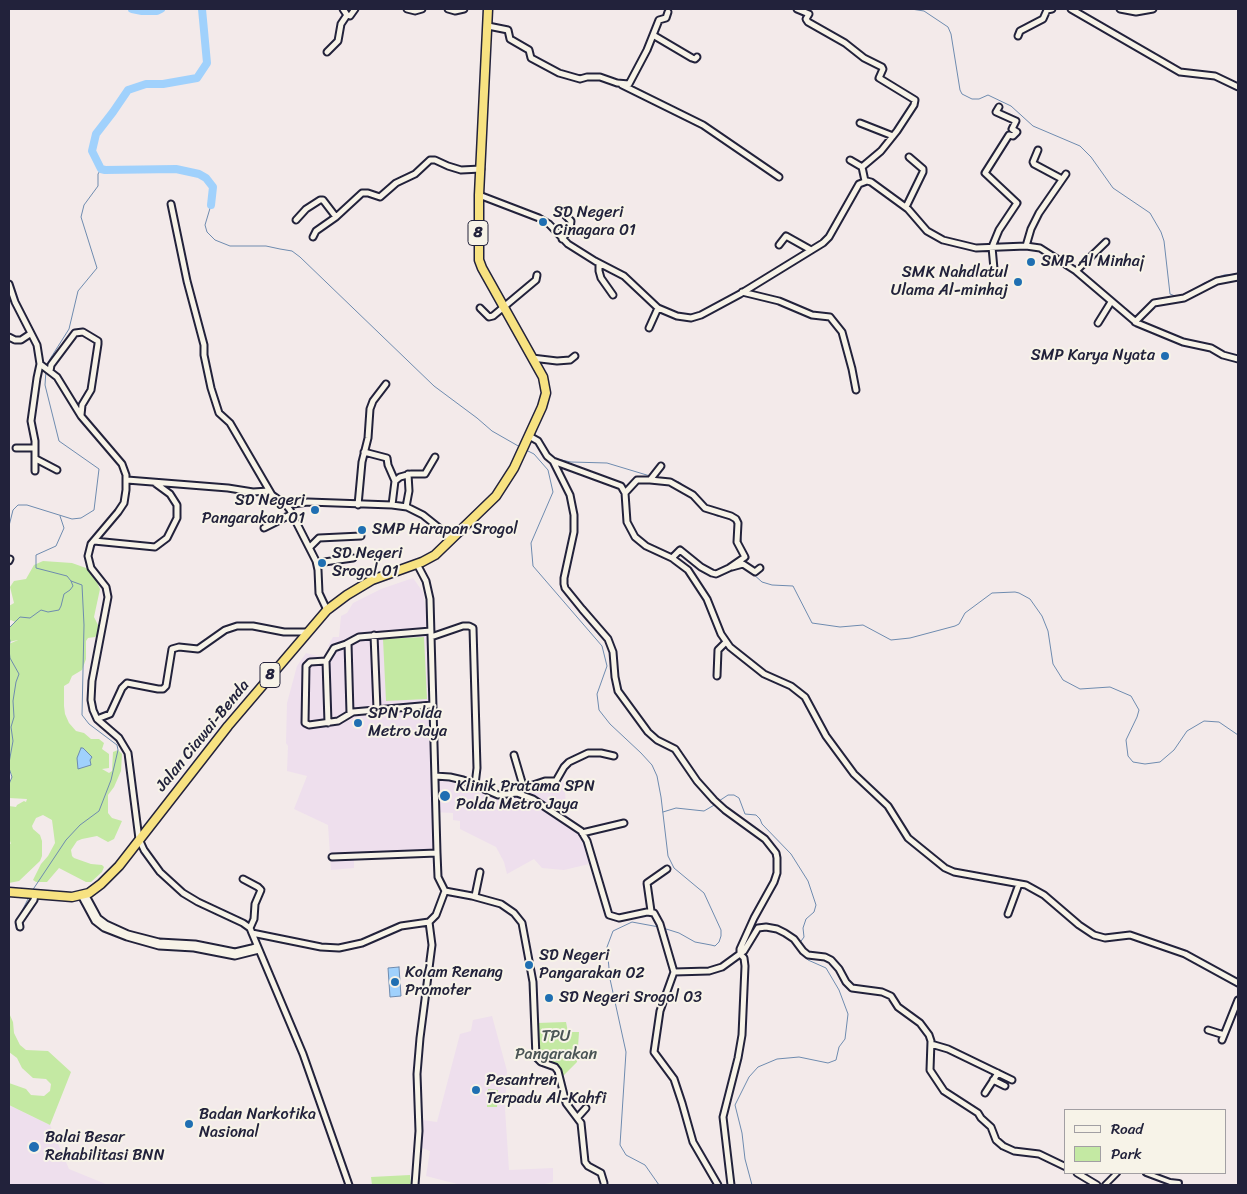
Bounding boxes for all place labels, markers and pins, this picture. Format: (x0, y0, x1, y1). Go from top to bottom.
place label: SD Negeri Cinagara 01 (553, 203, 636, 241)
marker: SD Negeri Cinagara 01 (537, 216, 549, 228)
place label: SMP Al Minhaj (1041, 252, 1144, 272)
marker: SMP Al Minhaj (1025, 256, 1037, 268)
place label: SMK Nahdlatul Ulama Al-minhaj (891, 263, 1008, 301)
marker: SMK Nahdlatul Ulama Al-minhaj (1012, 276, 1024, 288)
place label: SMP Karya Nyata (1031, 346, 1155, 366)
marker: SMP Karya Nyata (1159, 350, 1171, 362)
place label: SD Negeri Pangarakan 01 (202, 491, 305, 529)
marker: SD Negeri Pangarakan 01 (309, 504, 321, 516)
place label: SMP Harapan Srogol (372, 520, 518, 540)
marker: SMP Harapan Srogol (356, 524, 368, 536)
place label: SD Negeri Srogol 01 (332, 544, 402, 582)
marker: SD Negeri Srogol 01 (316, 557, 328, 569)
place label: SPN Polda Metro Jaya (368, 704, 447, 742)
marker: SPN Polda Metro Jaya (352, 717, 364, 729)
place label: Klinik Pratama SPN Polda Metro Jaya (456, 777, 595, 815)
marker: Klinik Pratama SPN Polda Metro Jaya (438, 789, 452, 803)
place label: SD Negeri Pangarakan 02 (539, 946, 645, 984)
marker: SD Negeri Pangarakan 02 (523, 959, 535, 971)
place label: Kolam Renang Promoter (405, 963, 503, 1001)
marker: Kolam Renang Promoter (389, 976, 401, 988)
place label: SD Negeri Srogol 03 (559, 988, 702, 1008)
marker: SD Negeri Srogol 03 (543, 992, 555, 1004)
place label: Pesantren Terpadu Al-Kahfi (486, 1071, 606, 1109)
marker: Pesantren Terpadu Al-Kahfi (470, 1084, 482, 1096)
place label: Badan Narkotika Nasional (199, 1105, 316, 1143)
marker: Badan Narkotika Nasional (183, 1118, 195, 1130)
place label: Balai Besar Rehabilitasi BNN (45, 1128, 165, 1166)
marker: Balai Besar Rehabilitasi BNN (27, 1140, 41, 1154)

